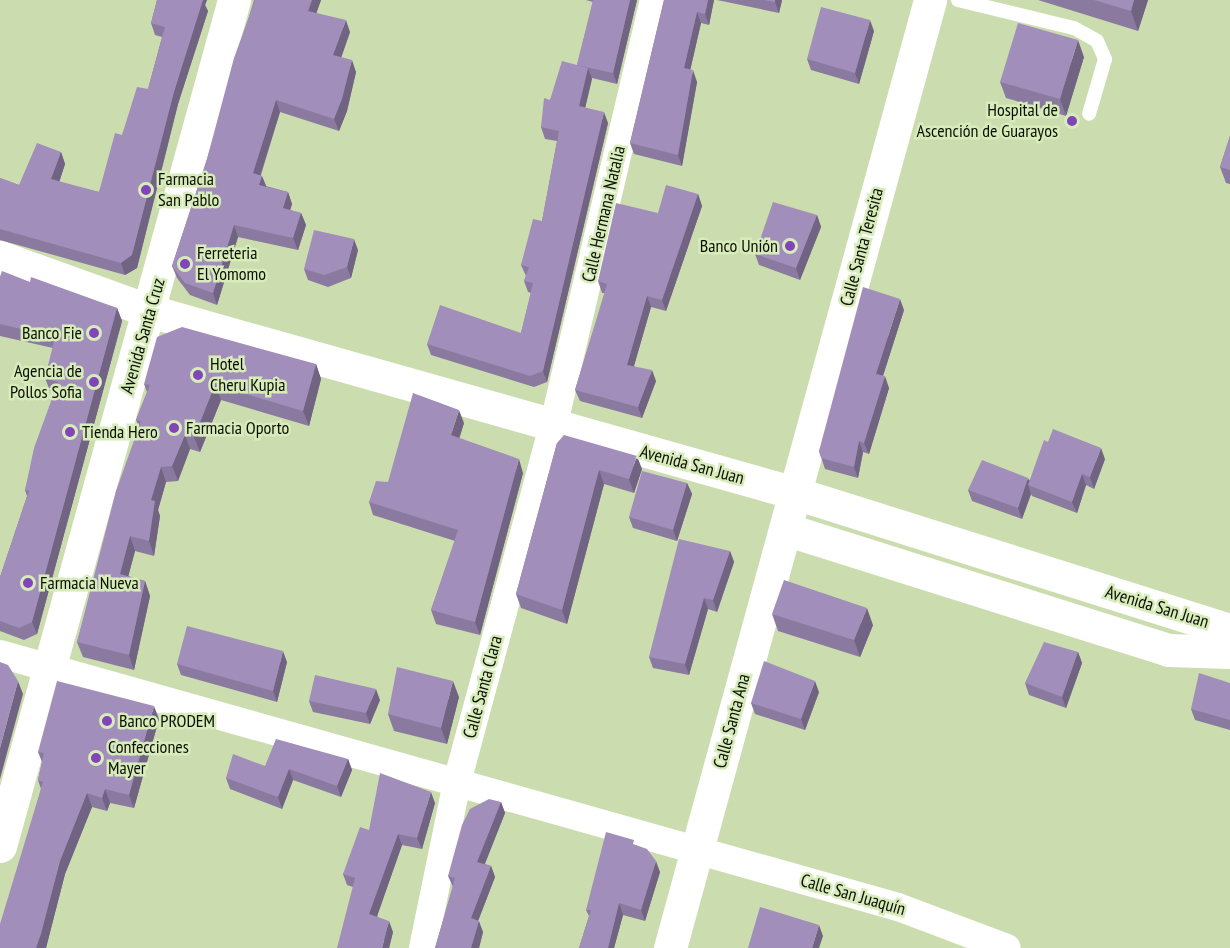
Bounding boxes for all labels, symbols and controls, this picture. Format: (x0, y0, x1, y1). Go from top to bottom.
place label: Hospital de Ascención de Guarayos (916, 100, 1058, 142)
marker: Hospital de Ascención de Guarayos (1063, 112, 1081, 130)
street label: Calle Hermana Natalia (578, 144, 630, 284)
place label: Farmacia San Pablo (158, 169, 219, 212)
marker: Farmacia San Pablo (139, 183, 153, 197)
street label: Calle Santa Teresita (836, 185, 888, 309)
place label: Banco Unión (700, 235, 778, 257)
marker: Banco Unión (783, 239, 797, 253)
place label: Ferreteria El Yomomo (197, 243, 266, 286)
marker: Ferreteria El Yomomo (178, 257, 192, 271)
street label: Avenida Santa Cruz (116, 276, 170, 396)
place label: Banco Fie (22, 322, 82, 344)
marker: Banco Fie (87, 326, 101, 340)
place label: Hotel Cheru Kupia (210, 354, 285, 397)
place label: Agencia de Pollos Sofia (10, 361, 82, 404)
marker: Hotel Cheru Kupia (191, 368, 205, 382)
marker: Agencia de Pollos Sofia (87, 375, 101, 389)
place label: Farmacia Oporto (186, 417, 289, 439)
place label: Tienda Hero (82, 421, 158, 443)
marker: Farmacia Oporto (167, 421, 181, 435)
marker: Tienda Hero (63, 425, 77, 439)
street label: Avenida San Juan (638, 441, 746, 489)
place label: Farmacia Nueva (40, 572, 139, 594)
marker: Farmacia Nueva (21, 576, 35, 590)
street label: Avenida San Juan (1103, 581, 1211, 633)
street label: Calle Santa Clara (459, 633, 507, 741)
street label: Calle Santa Ana (709, 671, 755, 771)
place label: Banco PRODEM (119, 710, 215, 732)
marker: Banco PRODEM (100, 714, 114, 728)
place label: Confecciones Mayer (108, 737, 189, 780)
marker: Confecciones Mayer (89, 751, 103, 765)
street label: Calle San Juaquín (798, 870, 908, 920)

